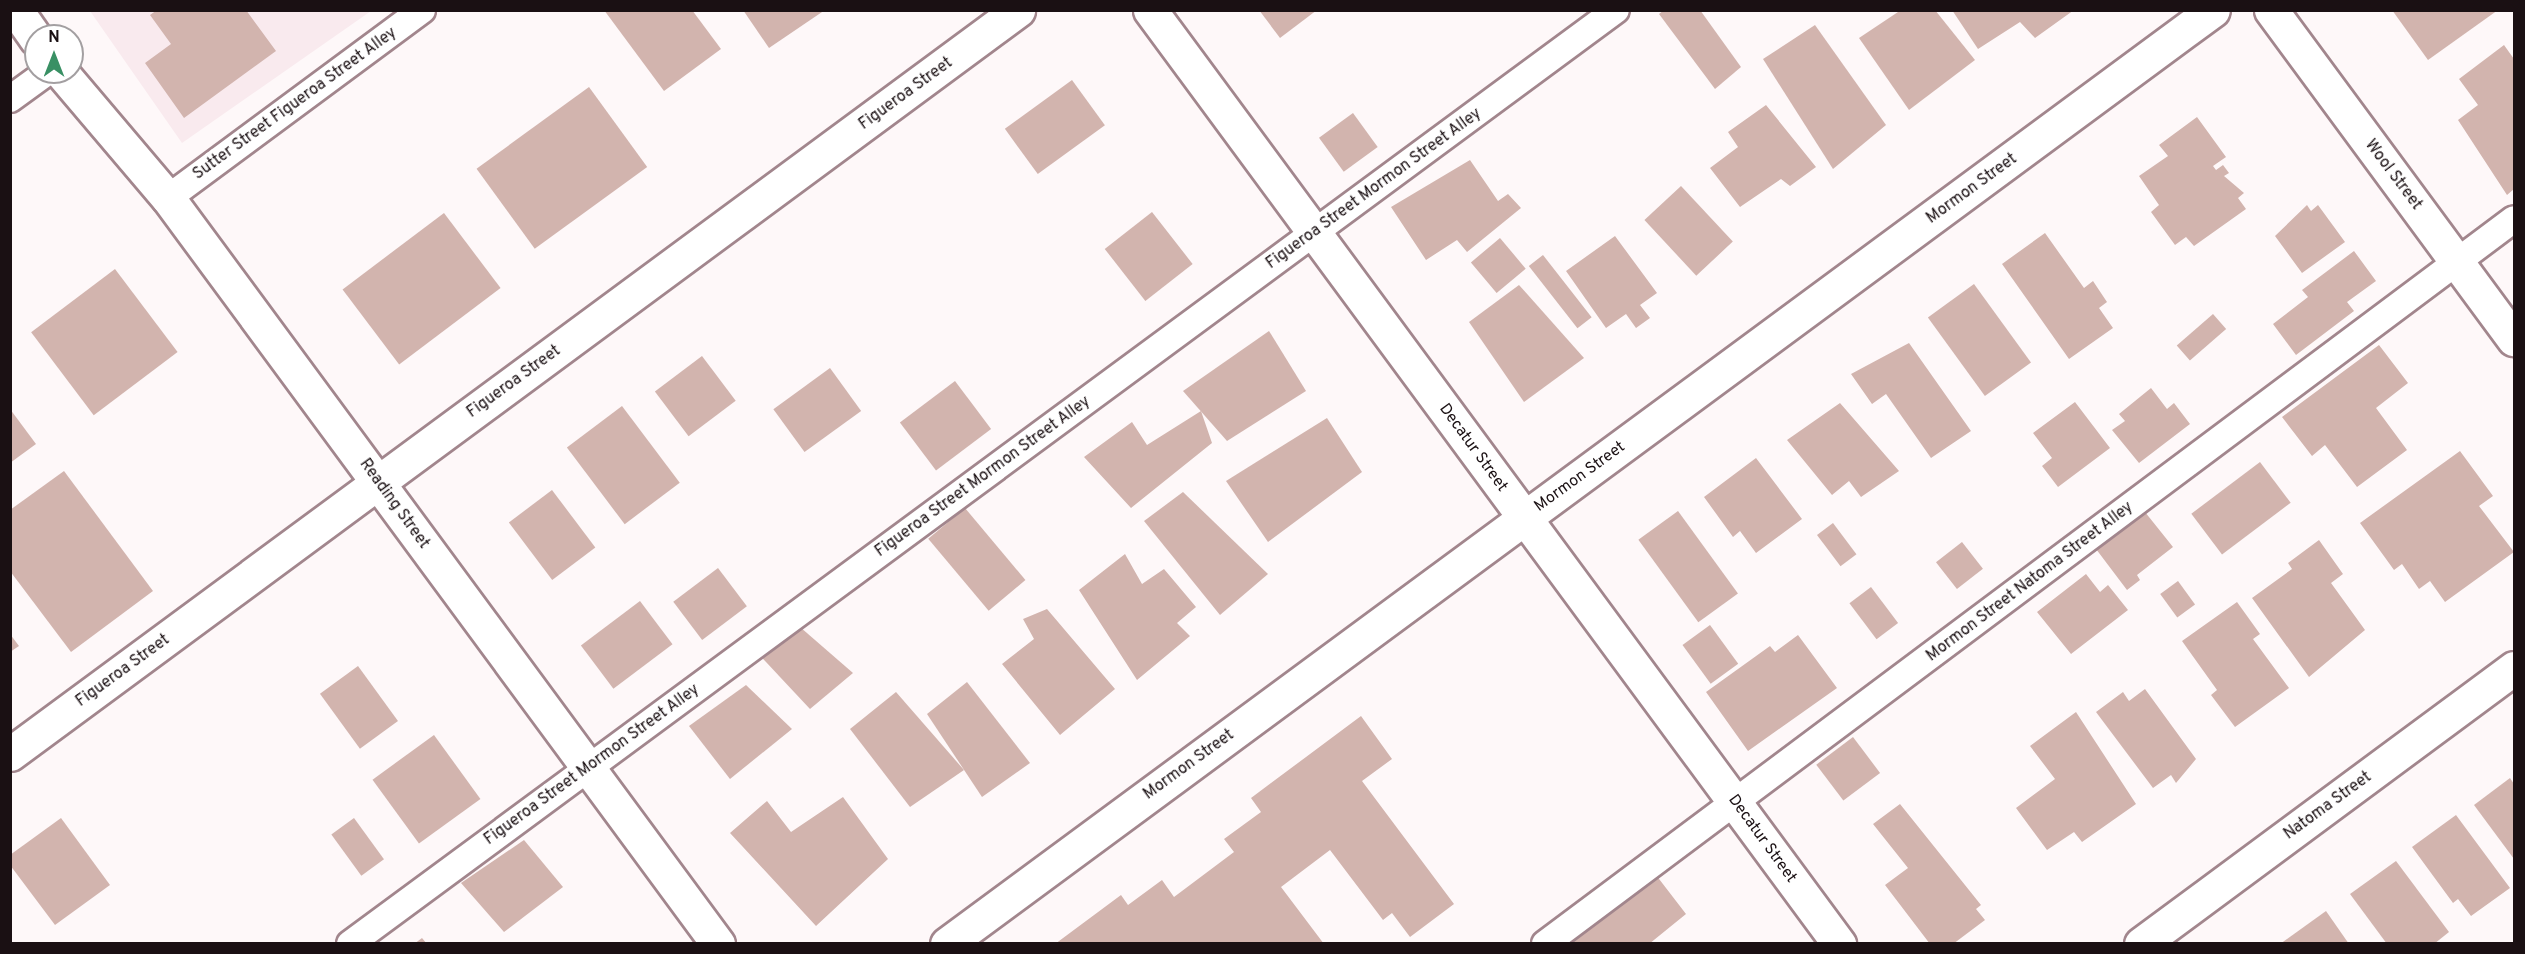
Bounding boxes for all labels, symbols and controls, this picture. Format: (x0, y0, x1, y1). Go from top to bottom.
street label: Sutter Street Figueroa Street Alley (189, 23, 401, 185)
north arrow (24, 24, 84, 84)
text: N (48, 28, 60, 48)
street label: Figueroa Street (855, 54, 957, 134)
street label: Figueroa Street Mormon Street Alley (1262, 104, 1486, 274)
street label: Wool Street (2360, 136, 2426, 214)
street label: Mormon Street (1923, 150, 2021, 228)
street label: Figueroa Street (463, 342, 565, 422)
street label: Figueroa Street Mormon Street Alley (871, 392, 1095, 562)
street label: Decatur Street (1435, 400, 1511, 496)
street label: Mormon Street (1531, 438, 1629, 516)
street label: Reading Street (355, 455, 433, 553)
street label: Mormon Street Natoma Street Alley (1923, 498, 2137, 666)
street label: Figueroa Street (72, 631, 174, 711)
street label: Figueroa Street Mormon Street Alley (480, 680, 704, 850)
street label: Mormon Street (1140, 726, 1238, 804)
street label: Natoma Street (2280, 768, 2376, 844)
street label: Decatur Street (1724, 791, 1800, 887)

